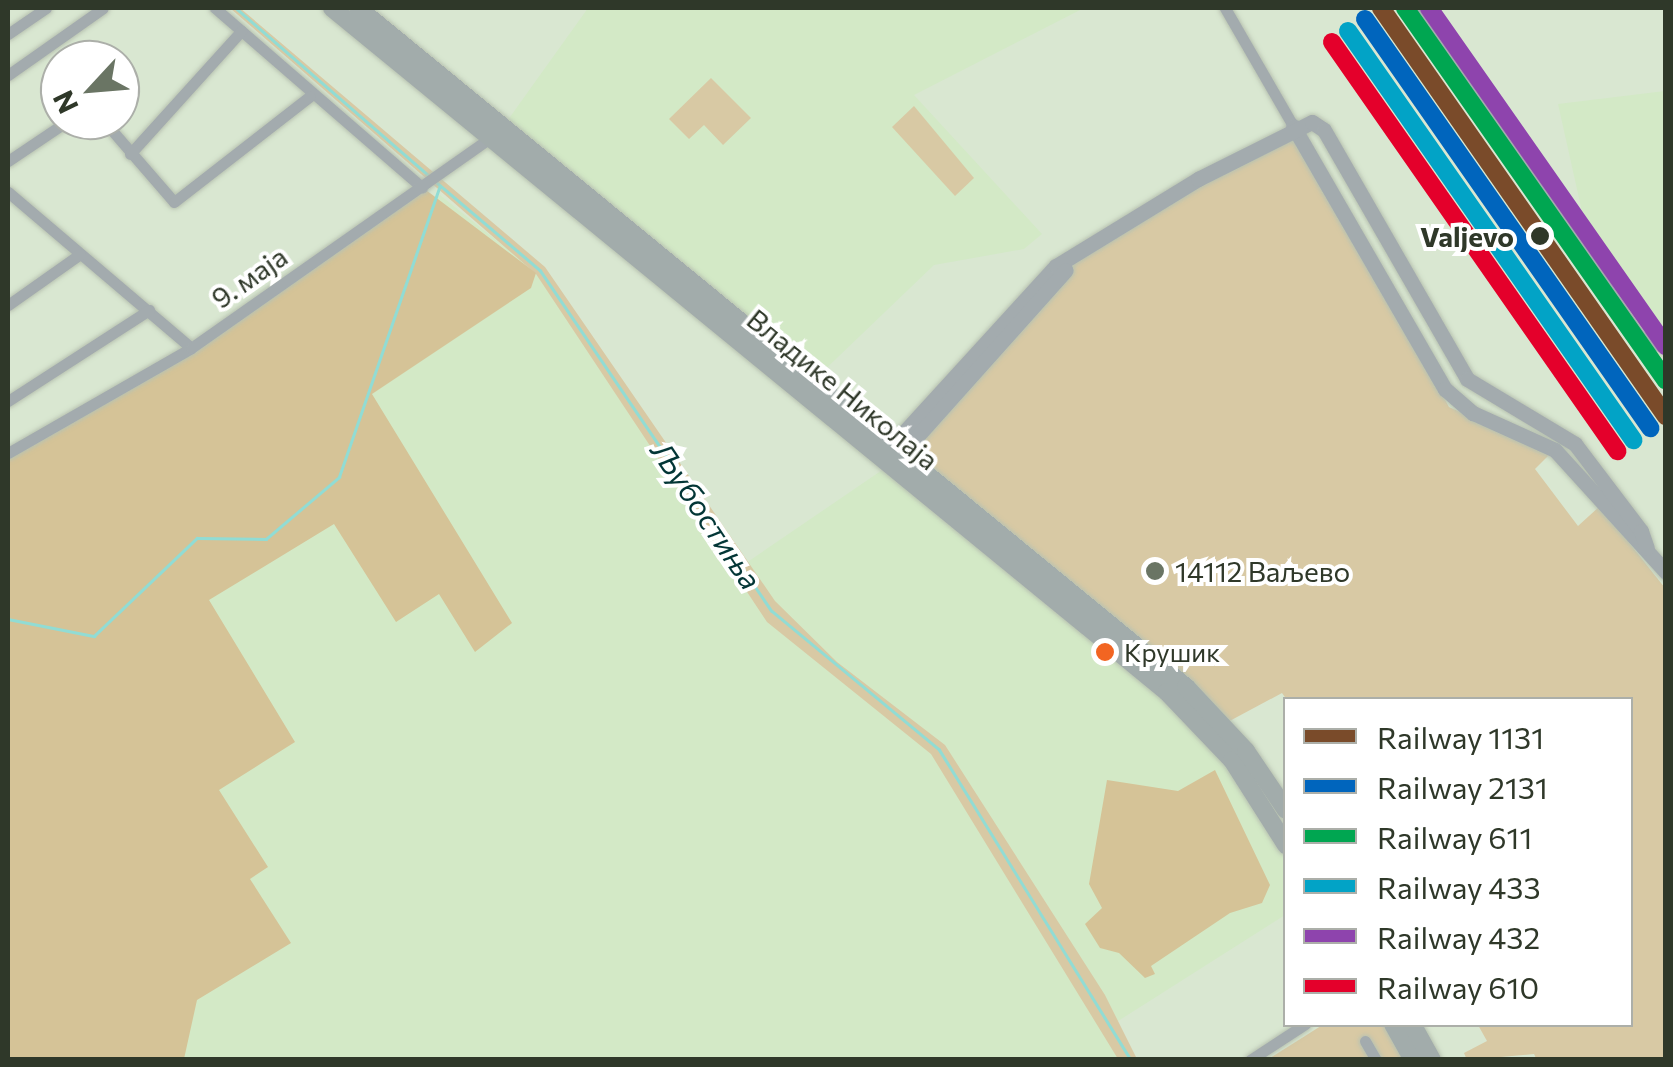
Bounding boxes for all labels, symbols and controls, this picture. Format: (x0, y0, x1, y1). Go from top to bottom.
north arrow (40, 40, 140, 140)
text: N (45, 85, 85, 119)
place label: Valjevo (1420, 219, 1514, 253)
marker: Valjevo (1523, 219, 1557, 253)
street label: 9. маја (205, 239, 293, 315)
street label: Владике Николаја (741, 302, 945, 476)
water label: Љубостиња (644, 434, 770, 596)
place label: 14112 Ваљево (1175, 554, 1350, 588)
marker: 14112 Ваљево (1144, 560, 1166, 582)
place label: Крушик (1124, 636, 1220, 668)
marker: Крушик (1095, 642, 1115, 662)
legend (1283, 697, 1633, 1027)
text: Railway 1131 (1377, 718, 1544, 755)
text: Railway 2131 (1377, 768, 1548, 805)
text: Railway 611 (1377, 818, 1532, 855)
text: Railway 433 (1377, 868, 1541, 905)
text: Railway 432 (1377, 918, 1540, 955)
text: Railway 610 (1377, 968, 1539, 1005)

